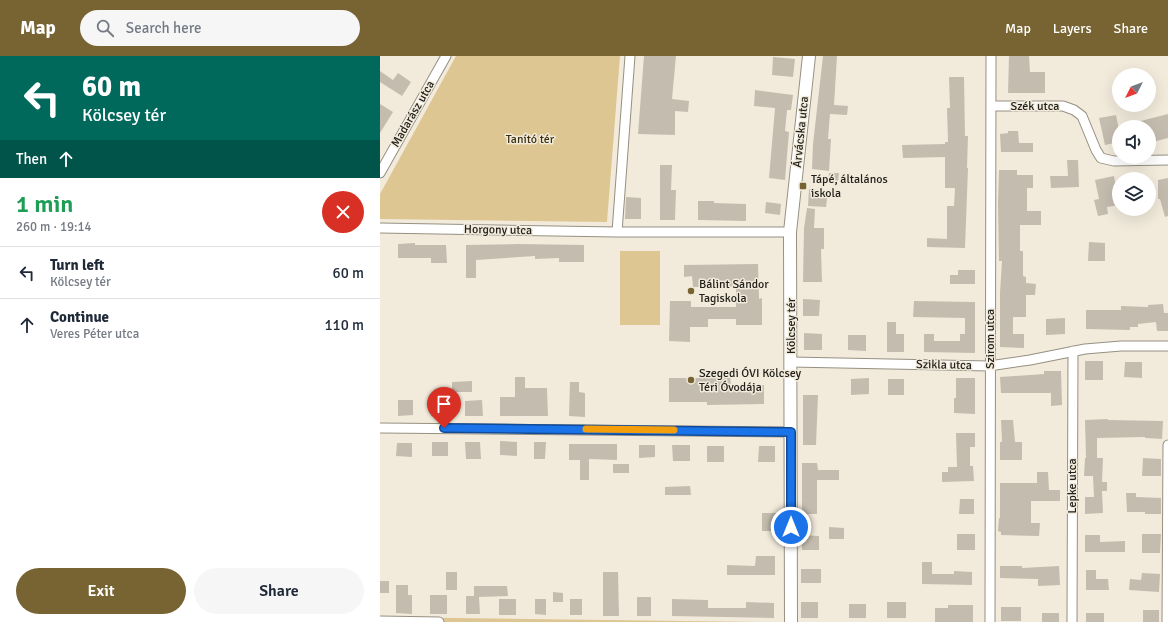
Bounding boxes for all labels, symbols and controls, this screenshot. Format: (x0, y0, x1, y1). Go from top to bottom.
search box (80, 10, 360, 46)
text: Map (20, 16, 56, 40)
icon: search (94, 17, 116, 39)
text: Search here (126, 19, 201, 37)
text: Map (1005, 20, 1031, 37)
text: Layers (1053, 20, 1092, 37)
text: Share (1114, 20, 1148, 37)
north arrow (1112, 68, 1156, 112)
map controls (1112, 68, 1156, 216)
text: 60 m (82, 70, 141, 104)
icon: left (16, 72, 68, 124)
street label: Madarász utca (388, 78, 438, 150)
street label: Árvácska utca (790, 96, 812, 168)
street label: Szék utca (1011, 99, 1059, 114)
text: Kölcsey tér (82, 104, 166, 126)
button: sound (1112, 120, 1156, 164)
park label: Tanító tér (506, 132, 555, 147)
icon: ahead (55, 148, 77, 170)
text: Then (16, 150, 47, 168)
place label: Tápé, általános iskola (811, 172, 888, 201)
button: layers (1112, 172, 1156, 216)
marker: Tápé, általános iskola (798, 181, 808, 191)
text: 1 min (16, 189, 73, 219)
button: close (322, 191, 364, 233)
text: 260 m · 19:14 (16, 219, 92, 235)
street label: Horgony utca (464, 222, 532, 238)
text: Turn left (50, 256, 104, 274)
icon: left (16, 262, 38, 284)
text: 60 m (333, 264, 364, 282)
text: Kölcsey tér (50, 274, 111, 290)
place label: Bálint Sándor Tagiskola (699, 277, 769, 306)
marker: Bálint Sándor Tagiskola (686, 286, 696, 296)
street label: Kölcsey tér (784, 297, 799, 354)
text: Continue (50, 308, 109, 326)
street label: Szirom utca (983, 309, 998, 369)
icon: ahead (16, 314, 38, 336)
text: 110 m (324, 316, 364, 334)
text: Veres Péter utca (50, 326, 139, 342)
street label: Szikla utca (916, 357, 972, 373)
place label: Szegedi ÓVI Kölcsey Téri Óvodája (699, 366, 801, 395)
marker: Szegedi ÓVI Kölcsey Téri Óvodája (686, 375, 696, 385)
pin (427, 387, 461, 428)
icon: arrive (433, 393, 455, 415)
street label: Lepke utca (1065, 458, 1080, 514)
position arrow (770, 506, 812, 548)
button: Exit (16, 568, 186, 614)
button: Share (194, 568, 364, 614)

